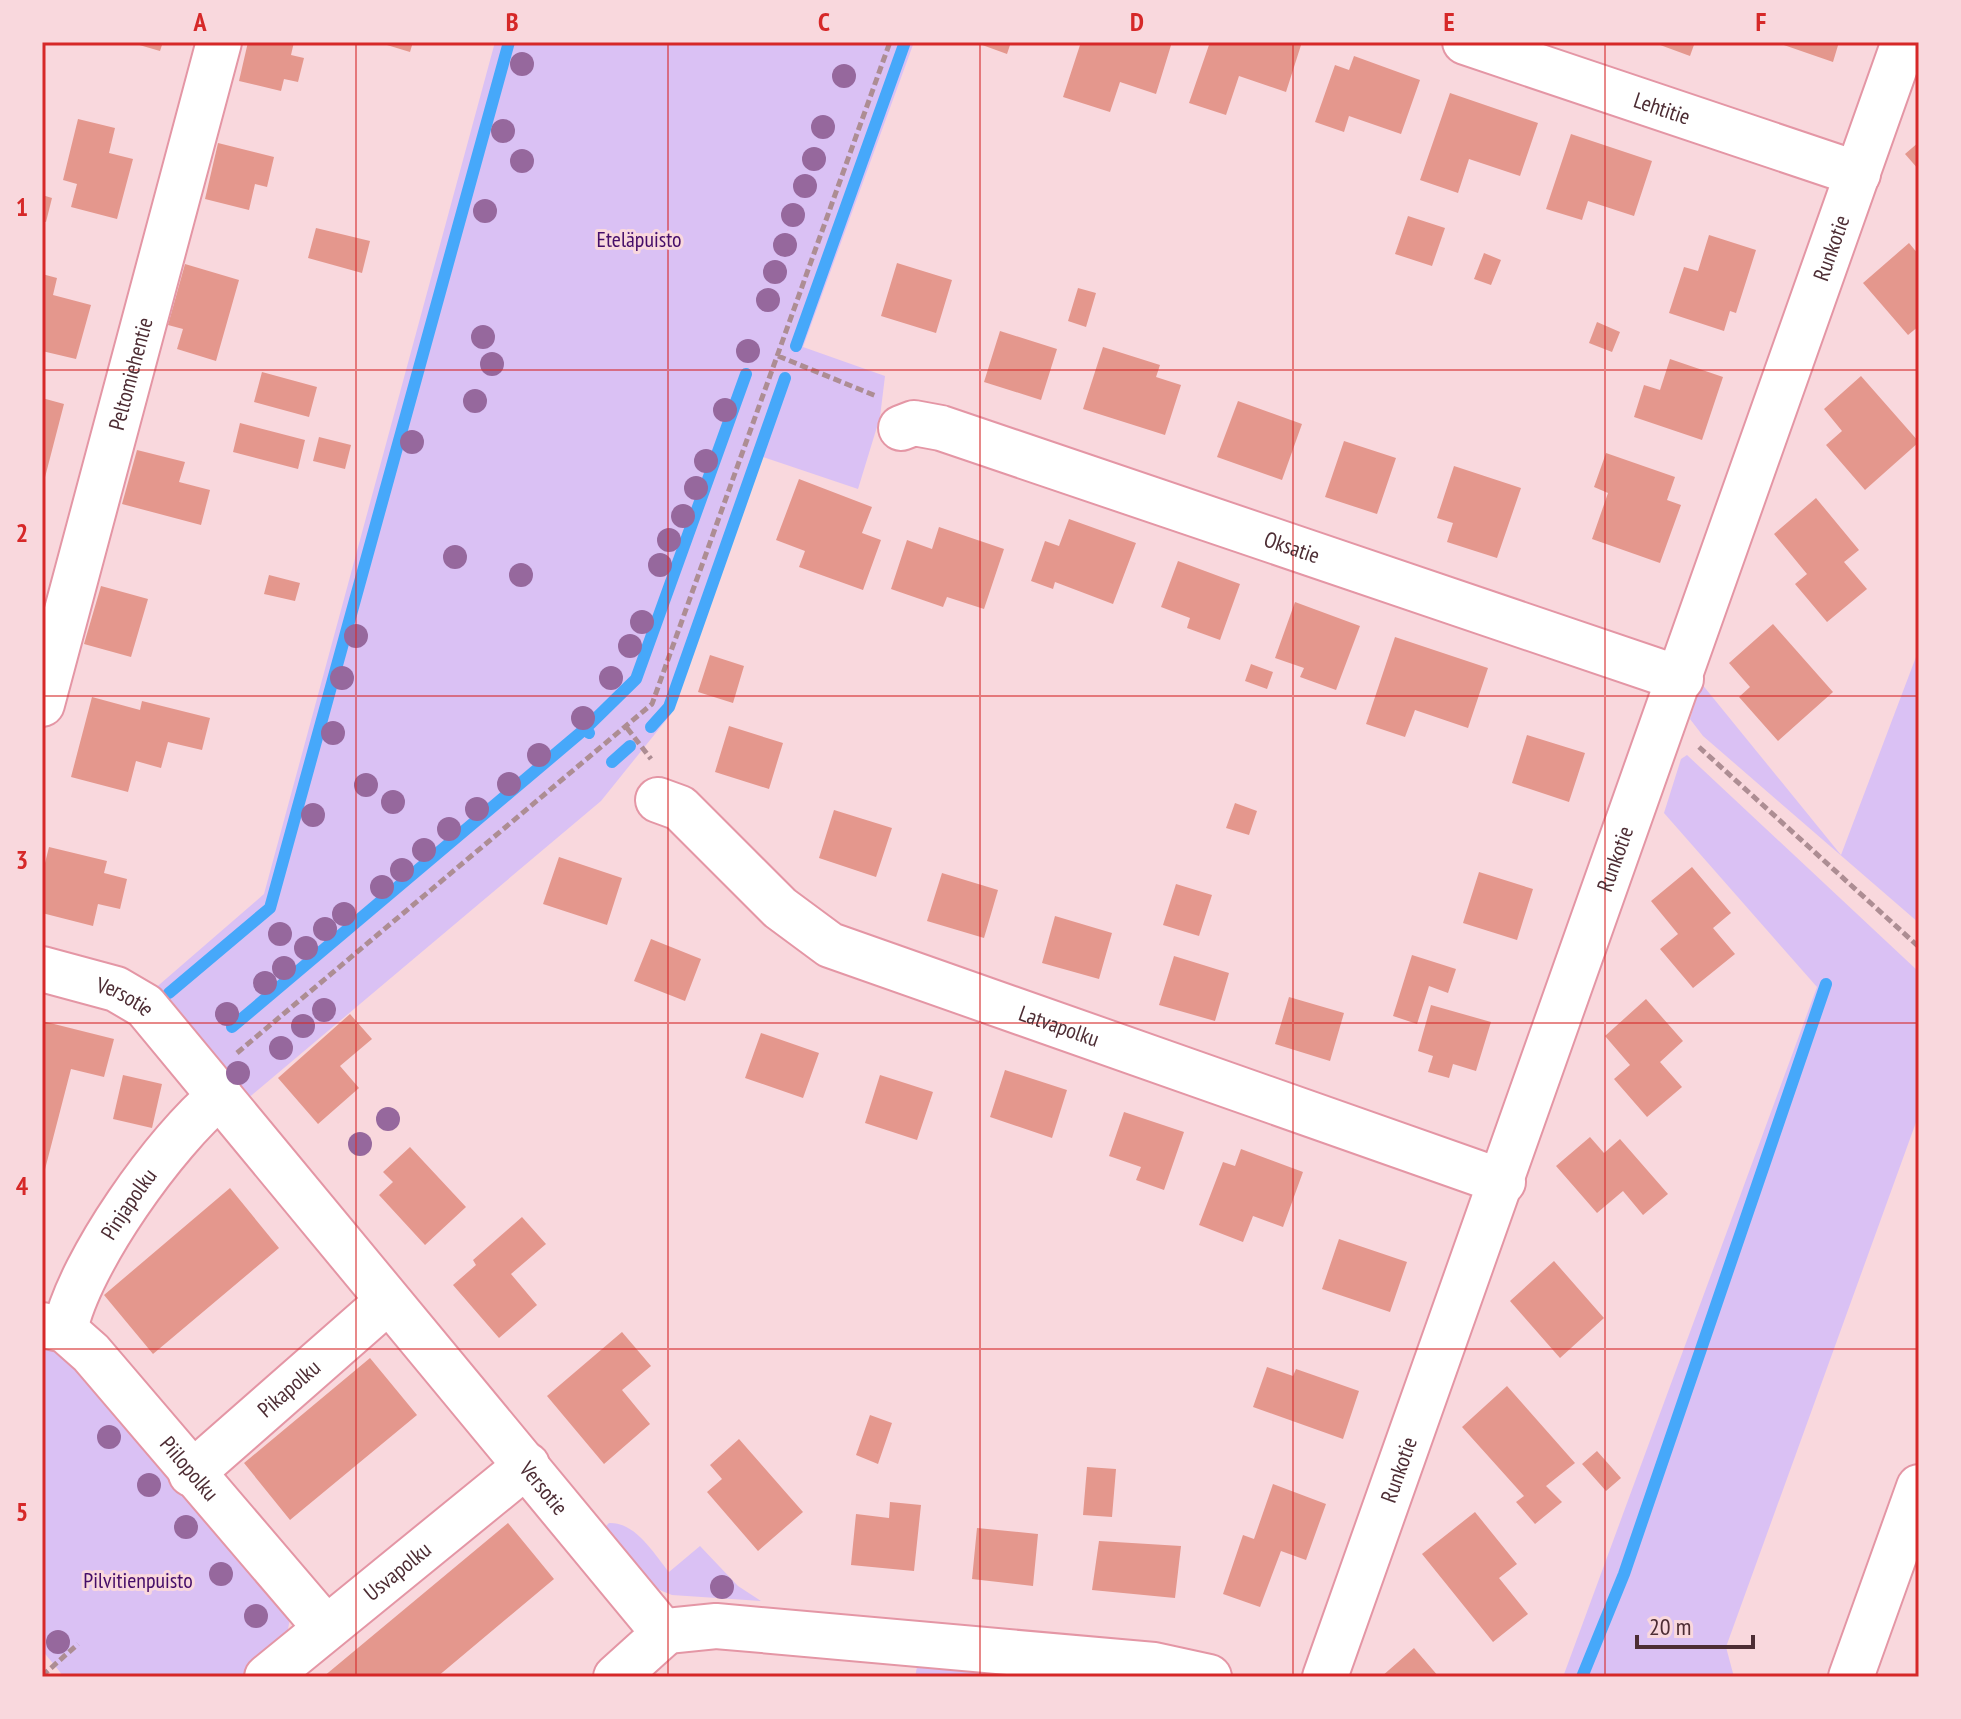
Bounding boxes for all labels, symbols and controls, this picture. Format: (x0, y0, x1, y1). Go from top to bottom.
text: A (192, 5, 207, 38)
text: B (506, 5, 519, 38)
text: C (818, 5, 830, 38)
text: D (1130, 5, 1144, 38)
text: E (1443, 5, 1455, 38)
text: F (1756, 5, 1767, 38)
street label: Lehtitie (1630, 86, 1694, 131)
text: 1 (16, 190, 28, 223)
street label: Runkotie (1807, 211, 1856, 284)
park label: Eteläpuisto (596, 225, 682, 253)
street label: Peltomiehentie (102, 314, 159, 433)
text: 2 (16, 516, 28, 549)
street label: Oksatie (1261, 525, 1323, 569)
street label: Runkotie (1590, 822, 1639, 895)
text: 3 (16, 843, 28, 876)
street label: Versotie (93, 970, 161, 1021)
street label: Latvapolku (1015, 999, 1103, 1053)
street label: Pinjapolku (94, 1162, 163, 1245)
text: 4 (16, 1169, 29, 1202)
street label: Pikapolku (252, 1353, 326, 1423)
street label: Piilopolku (154, 1430, 225, 1507)
street label: Runkotie (1374, 1433, 1423, 1506)
street label: Versotie (513, 1455, 574, 1521)
text: 5 (16, 1495, 28, 1528)
street label: Usvapolku (358, 1535, 437, 1607)
park label: Pilvitienpuisto (83, 1566, 193, 1594)
scale bar (1637, 1599, 1753, 1649)
text: 20 m (1649, 1611, 1691, 1642)

